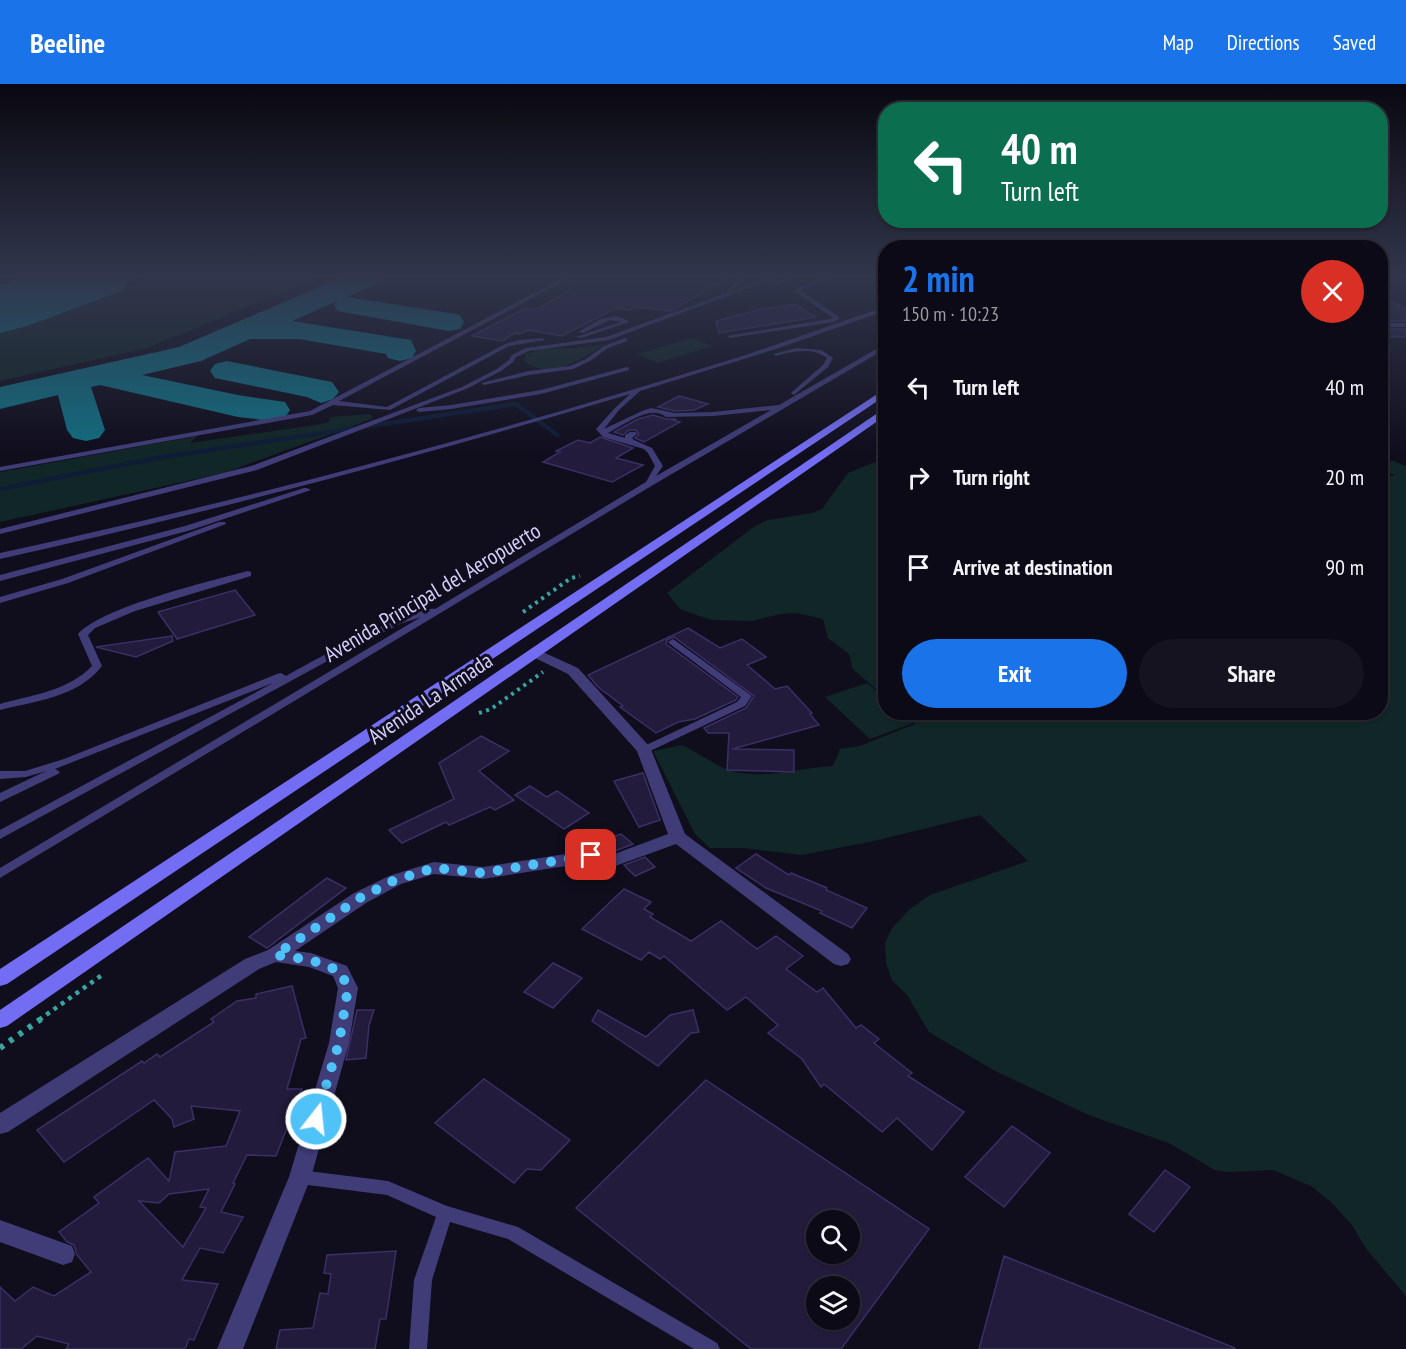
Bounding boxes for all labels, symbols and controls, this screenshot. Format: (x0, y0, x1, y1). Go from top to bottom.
text: Beeline (30, 24, 105, 61)
text: Map (1163, 29, 1194, 56)
text: Directions (1227, 29, 1300, 56)
text: Saved (1333, 29, 1376, 56)
text: 40 m (1001, 121, 1078, 176)
icon: left (902, 126, 980, 204)
text: Turn left (1001, 174, 1079, 208)
text: 2 min (902, 255, 975, 302)
button: close (1301, 260, 1364, 323)
text: 150 m · 10:23 (902, 301, 999, 327)
icon: left (902, 371, 935, 404)
text: Turn left (953, 373, 1019, 401)
text: 40 m (1325, 373, 1364, 401)
icon: right (902, 461, 935, 494)
text: Turn right (953, 463, 1030, 491)
text: 20 m (1325, 463, 1364, 491)
street label: Avenida Principal del Aeropuerto (318, 516, 546, 668)
icon: arrive (902, 551, 935, 584)
text: Arrive at destination (953, 553, 1113, 581)
text: 90 m (1325, 553, 1364, 581)
button: Exit (902, 639, 1127, 708)
button: Share (1139, 639, 1364, 708)
street label: Avenida La Armada (362, 646, 498, 750)
pin (565, 829, 616, 880)
icon: arrive (574, 838, 607, 871)
position arrow (284, 1087, 348, 1151)
map controls (806, 1210, 860, 1330)
button: search (806, 1210, 860, 1264)
button: layers (806, 1276, 860, 1330)

